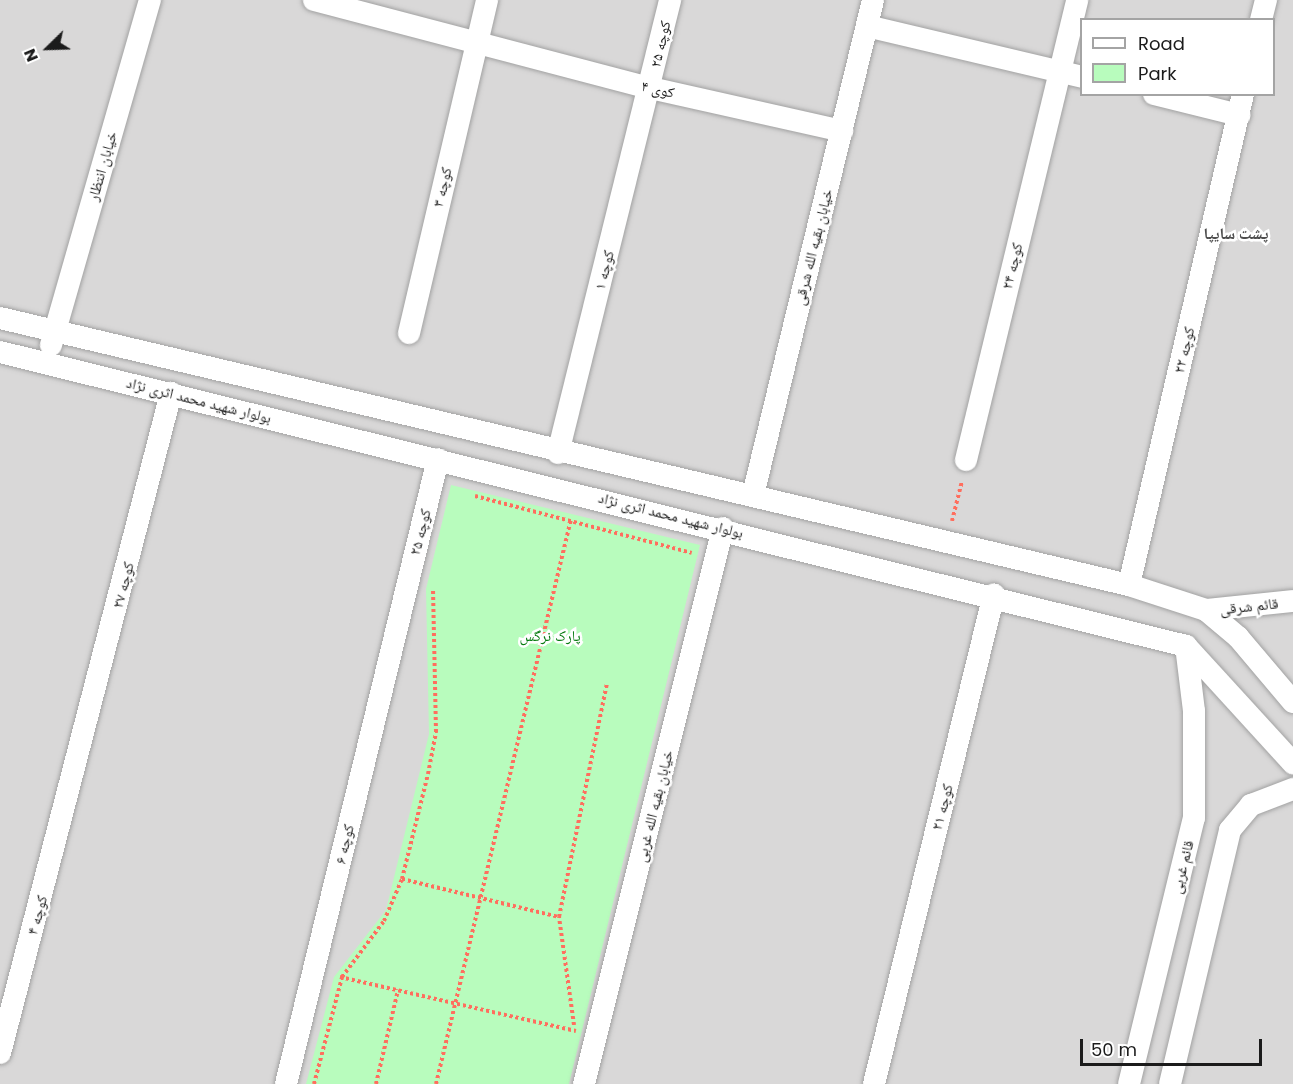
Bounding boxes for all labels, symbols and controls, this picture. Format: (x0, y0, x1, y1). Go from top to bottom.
north arrow (18, 18, 78, 78)
legend (1080, 18, 1275, 96)
street label: کوچه ۲۵ (646, 19, 674, 69)
text: Road (1138, 31, 1185, 56)
text: N (18, 45, 44, 65)
text: Park (1138, 61, 1177, 86)
street label: کوی ۴ (640, 76, 676, 102)
street label: خیابان انتظار (83, 129, 121, 203)
street label: کوچه ۳ (429, 165, 455, 209)
street label: خیابان بقیه الله شرقی (790, 187, 836, 307)
district label: پشت سایپا (1204, 224, 1268, 244)
street label: کوچه ۲۴ (998, 241, 1026, 291)
street label: کوچه ۱ (590, 248, 618, 292)
street label: کوچه ۲۲ (1170, 325, 1198, 375)
street label: بولوار شهید محمد اثری نژاد (125, 373, 273, 427)
street label: بولوار شهید محمد اثری نژاد (597, 488, 745, 542)
street label: کوچه ۲۵ (406, 507, 434, 557)
street label: کوچه ۲۷ (109, 560, 137, 610)
street label: قائم شرقی (1219, 594, 1279, 618)
park label: پارک نرگس (519, 627, 581, 645)
street label: خیابان بقیه الله غربی (631, 748, 677, 864)
street label: کوچه ۲۱ (928, 782, 956, 832)
street label: کوچه ۶ (330, 822, 358, 866)
street label: قائم غربی (1167, 839, 1197, 895)
street label: کوچه ۴ (23, 893, 51, 937)
scale bar (1083, 1027, 1264, 1065)
text: 50 m (1091, 1037, 1137, 1062)

